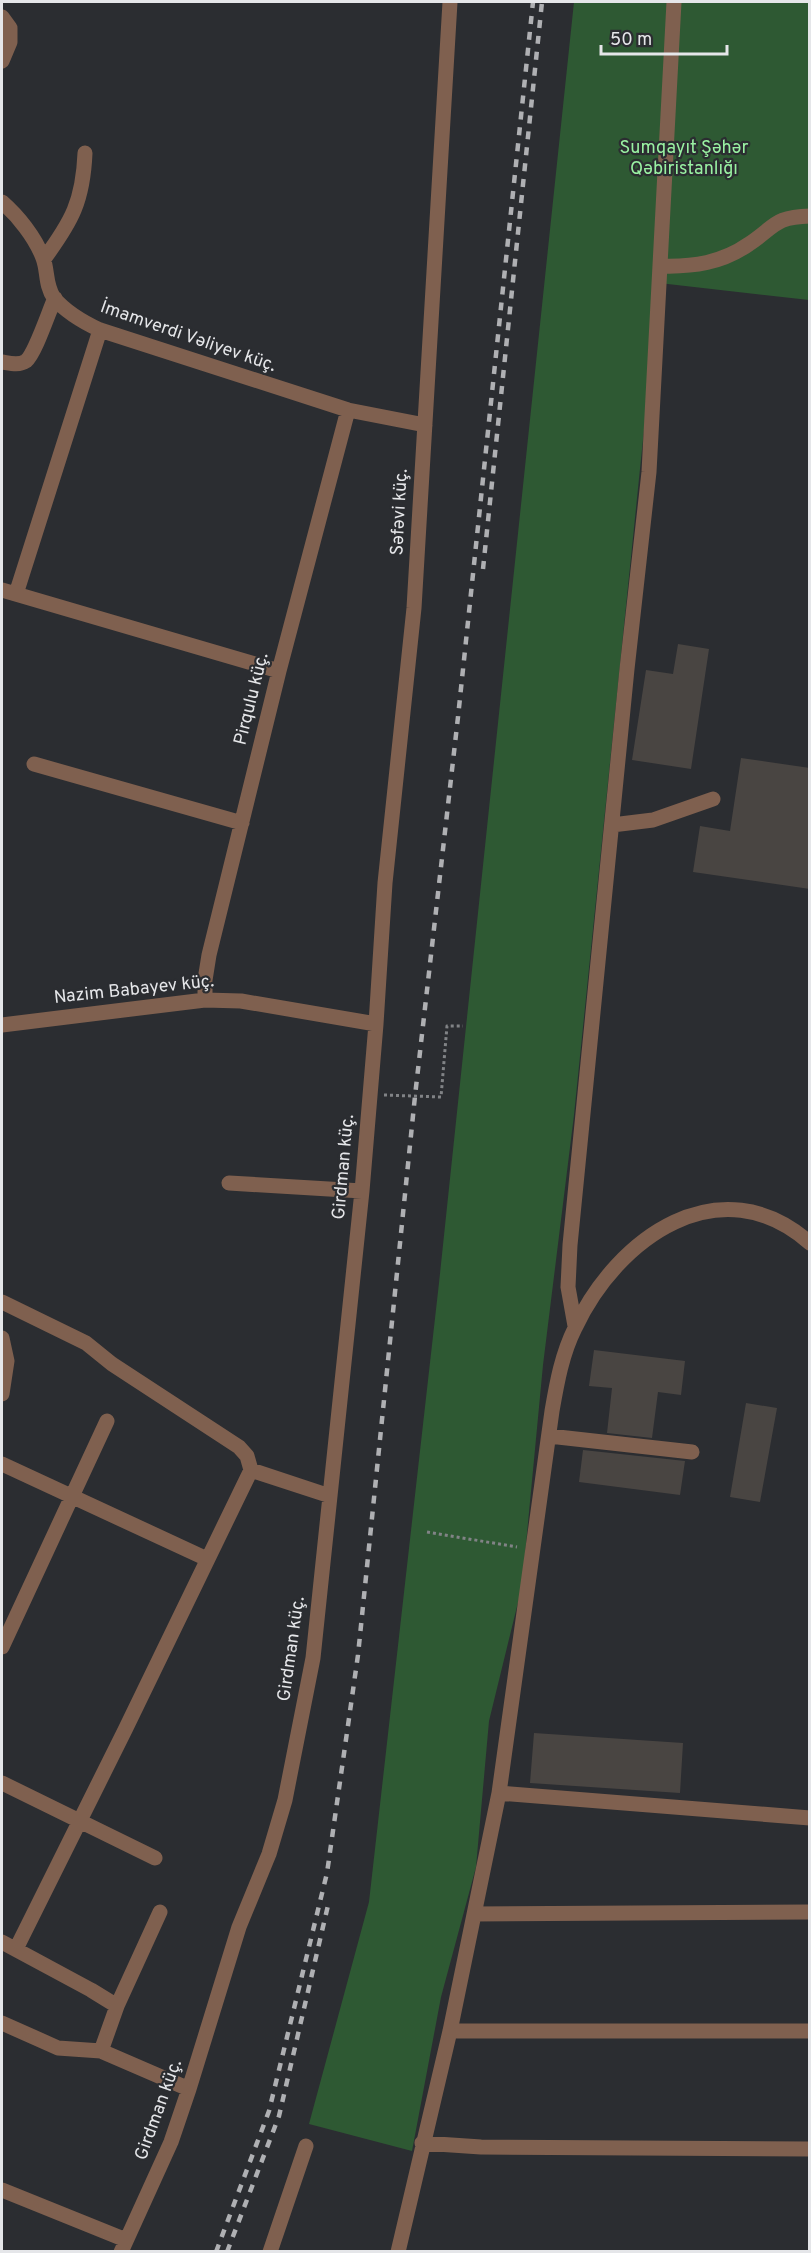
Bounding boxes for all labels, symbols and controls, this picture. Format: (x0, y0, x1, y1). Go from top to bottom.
scale bar (601, 18, 727, 56)
text: 50 m (610, 29, 652, 52)
park label: Sumqayıt Şəhər Qəbiristanlığı (620, 137, 748, 181)
street label: İmamverdi Vəliyev küç. (97, 294, 280, 378)
street label: Səfəvi küç. (386, 468, 414, 556)
street label: Pirqulu küç. (229, 650, 275, 748)
street label: Nazim Babayev küç. (53, 970, 215, 1010)
street label: Girdman küç. (328, 1113, 360, 1221)
street label: Girdman küç. (273, 1595, 311, 1703)
street label: Girdman küç. (130, 2056, 188, 2164)

